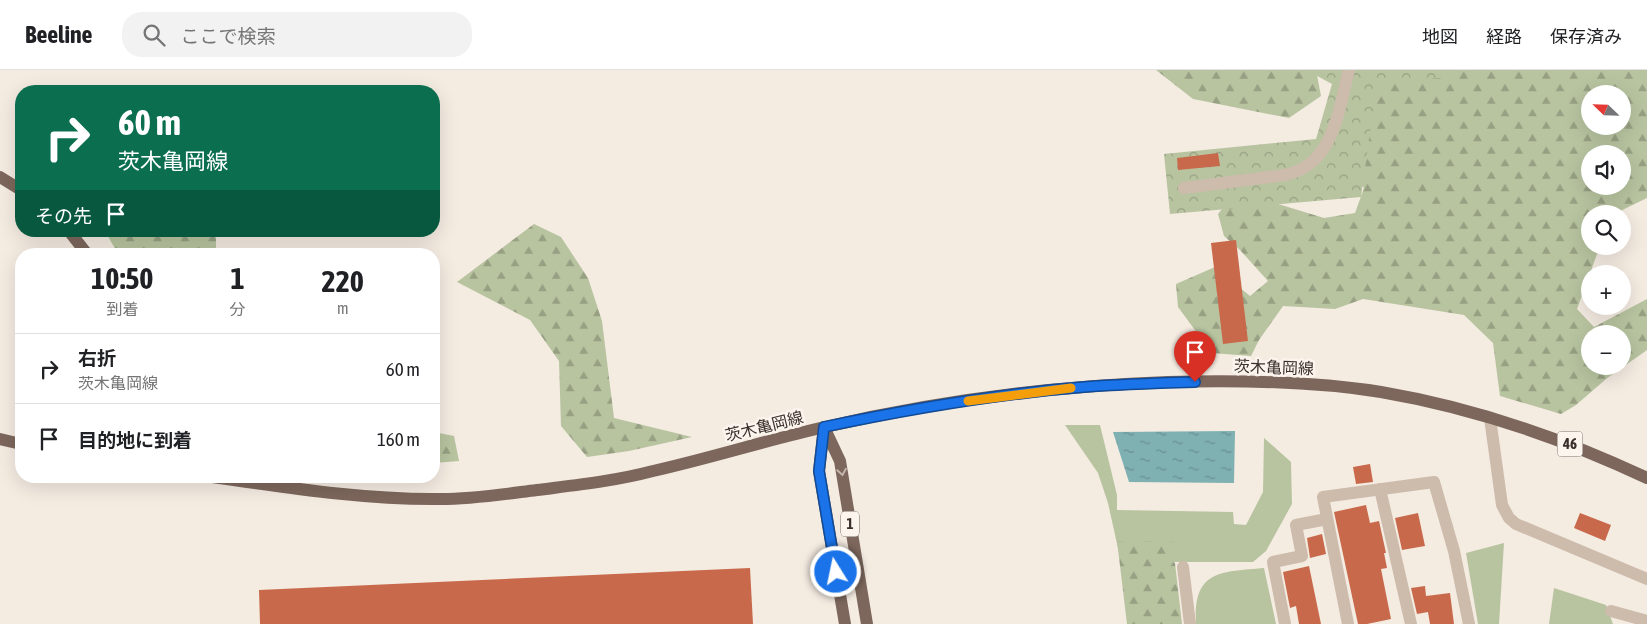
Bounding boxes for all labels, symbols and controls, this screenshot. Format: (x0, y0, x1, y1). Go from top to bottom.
search box (122, 12, 472, 57)
text: Beeline (25, 21, 92, 48)
icon: search (140, 21, 168, 49)
text: ここで検索 (180, 25, 275, 47)
text: 地図 (1422, 26, 1458, 47)
text: 経路 (1486, 26, 1522, 47)
text: 保存済み (1550, 26, 1622, 47)
north arrow (1581, 85, 1631, 135)
map controls (1581, 85, 1631, 375)
text: 60 m (118, 102, 181, 142)
icon: right (35, 105, 100, 170)
button: sound (1581, 145, 1631, 195)
text: 茨木亀岡線 (118, 148, 228, 174)
icon: arrive (102, 200, 130, 228)
text: その先 (35, 205, 92, 227)
button: search (1581, 205, 1631, 255)
text: 10:50 (91, 261, 153, 295)
text: 1 (230, 261, 245, 295)
text: 220 (322, 264, 364, 298)
button: + (1581, 265, 1631, 315)
text: m (337, 299, 349, 317)
text: 到着 (106, 300, 138, 318)
text: 分 (230, 300, 246, 318)
button: − (1581, 325, 1631, 375)
pin (1174, 331, 1216, 382)
icon: arrive (1181, 338, 1209, 366)
text: 右折 (78, 347, 116, 369)
icon: right (35, 355, 63, 383)
street label: 茨木亀岡線 (1234, 357, 1314, 377)
text: 60 m (386, 358, 420, 380)
text: 茨木亀岡線 (78, 374, 158, 392)
street label: 茨木亀岡線 (723, 408, 805, 444)
icon: arrive (35, 425, 63, 453)
text: 160 m (377, 428, 420, 450)
text: 目的地に到着 (78, 429, 192, 451)
road number: 46 (1558, 432, 1582, 456)
one-way arrow (836, 468, 847, 476)
road number: 1 (841, 512, 859, 536)
position arrow (809, 545, 861, 597)

